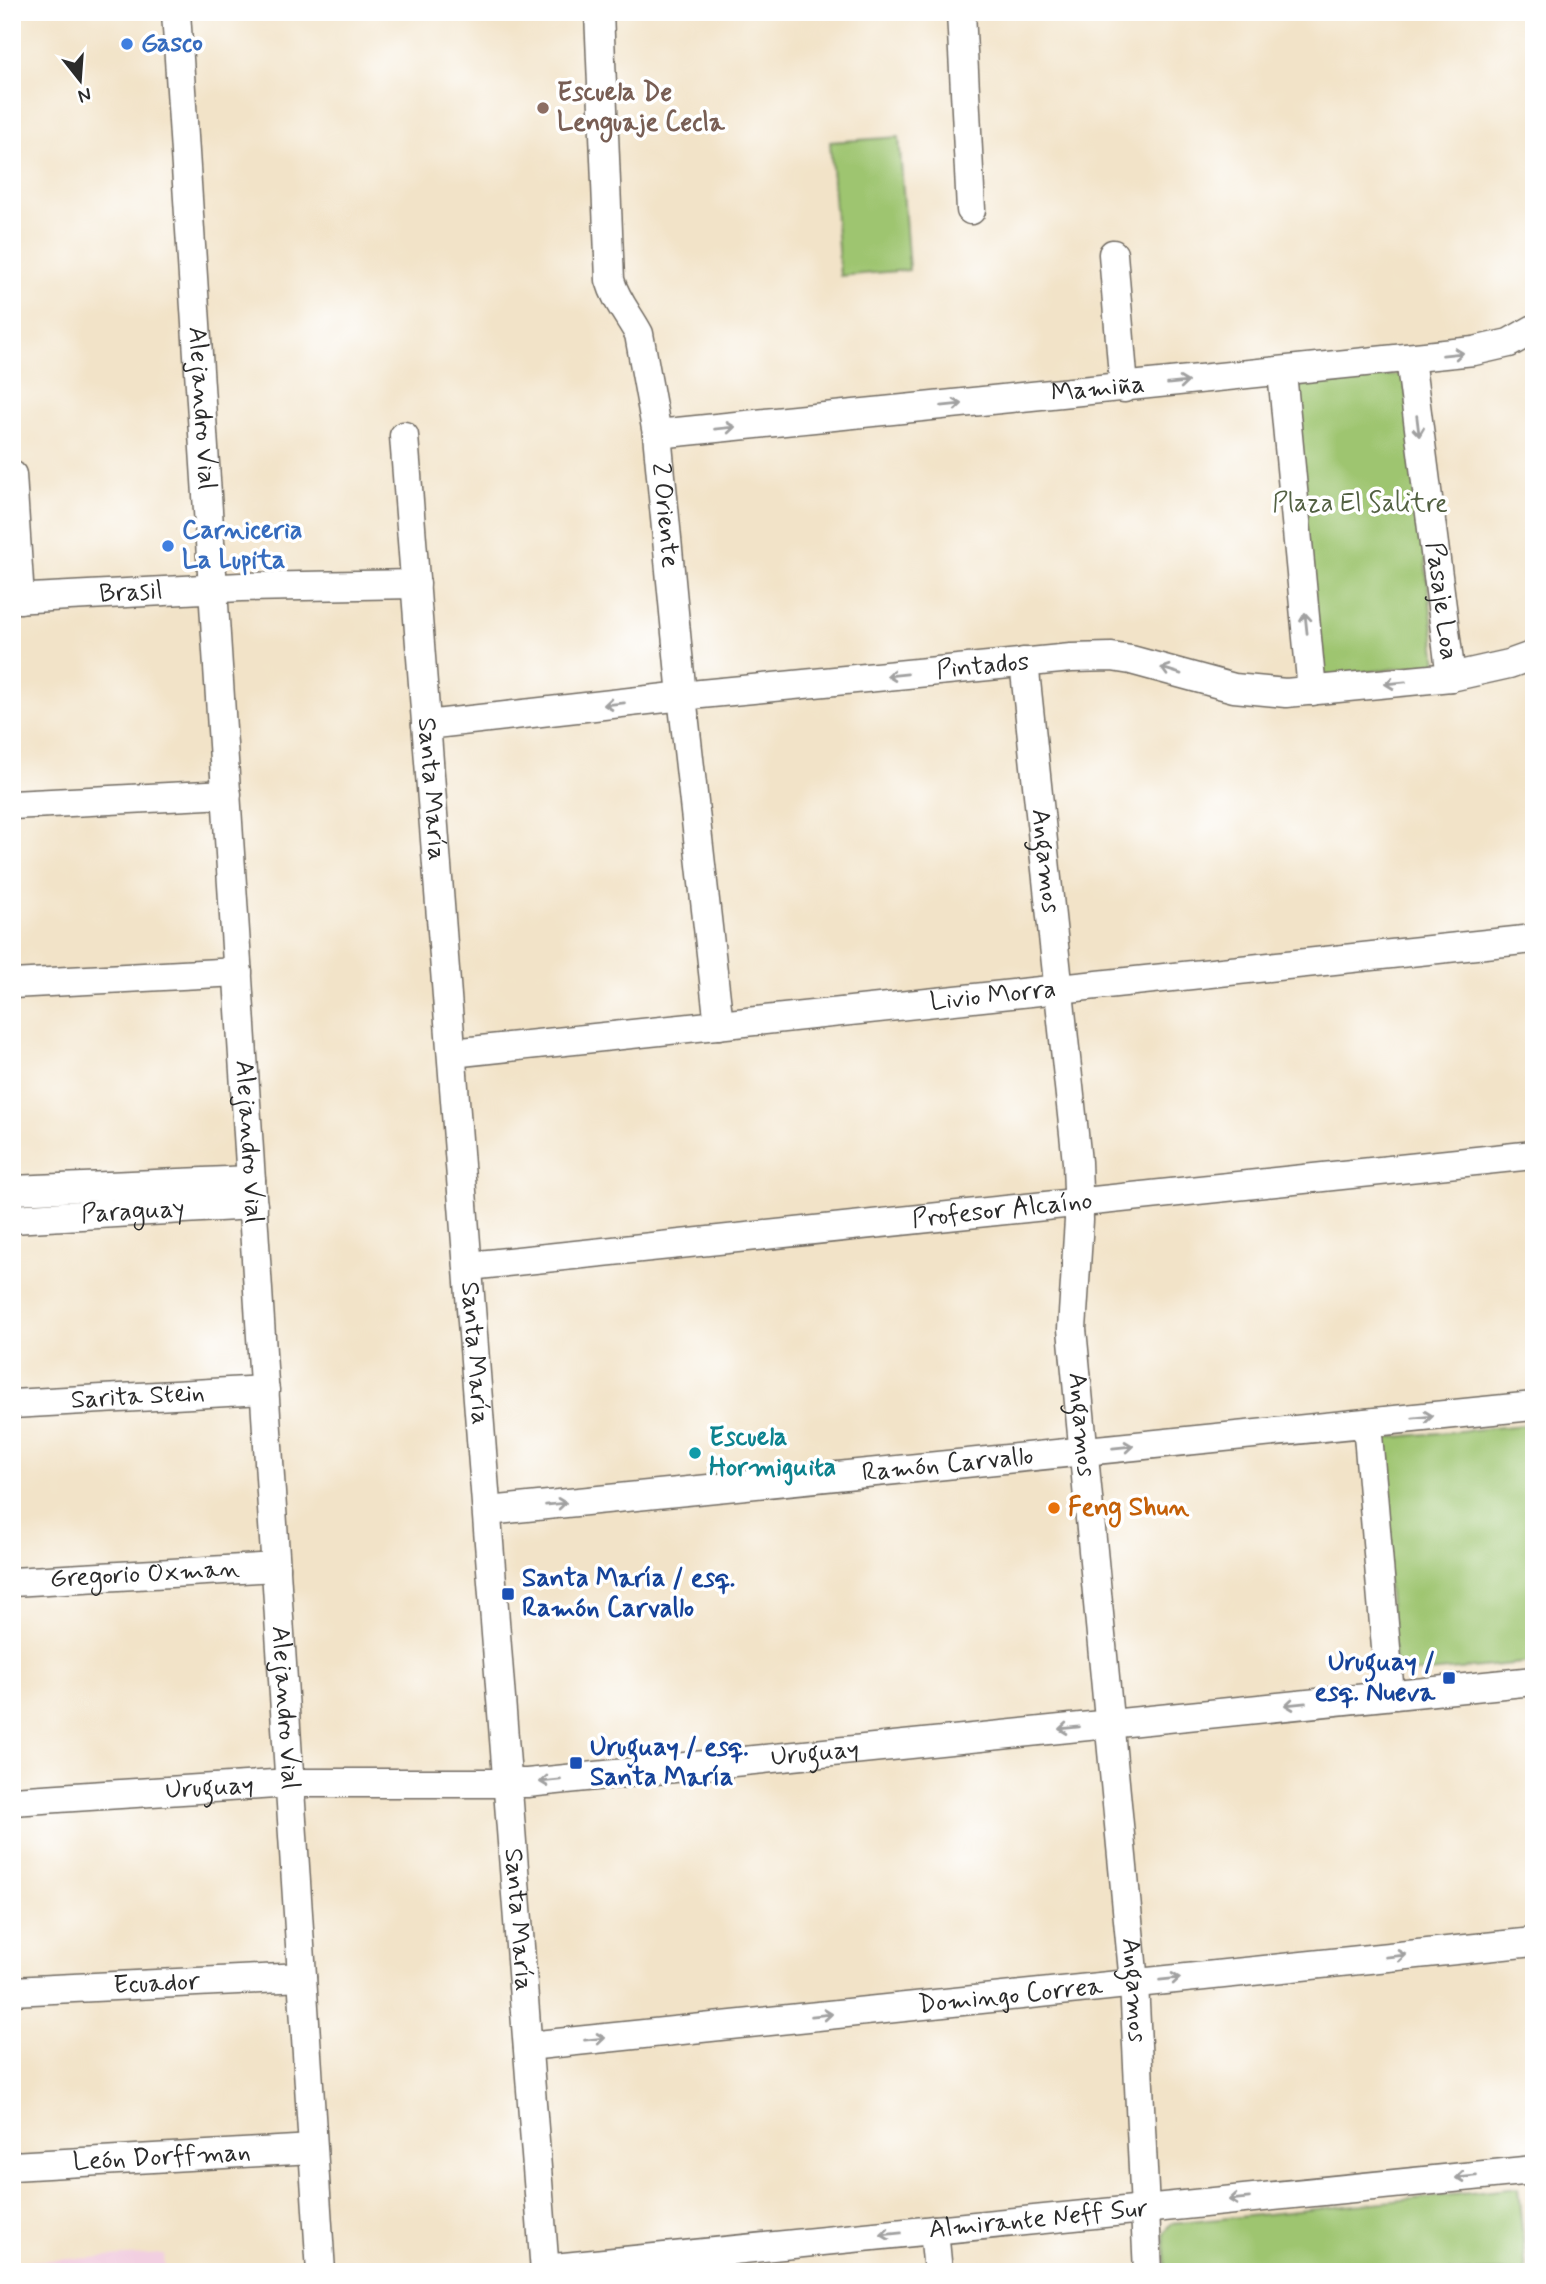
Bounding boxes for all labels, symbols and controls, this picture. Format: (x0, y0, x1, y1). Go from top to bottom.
place label: Gasco (141, 27, 203, 61)
marker: Gasco (119, 36, 135, 52)
north arrow (46, 46, 116, 116)
place label: Escuela De Lenguaje Cecla (557, 76, 726, 143)
text: N (75, 81, 94, 109)
marker: Escuela De Lenguaje Cecla (535, 100, 551, 116)
street label: Alejandro Vial (179, 325, 224, 491)
one-way arrow (1441, 347, 1464, 360)
street label: Mamiña (1049, 368, 1146, 411)
one-way arrow (1166, 376, 1189, 389)
one-way arrow (940, 398, 962, 411)
one-way arrow (1412, 414, 1425, 437)
one-way arrow (713, 421, 736, 434)
street label: 2 Oriente (643, 461, 687, 570)
park label: Plaza El Salitre (1272, 487, 1448, 521)
place label: Carniceria La Lupita (182, 514, 303, 578)
marker: Carniceria La Lupita (160, 538, 176, 554)
street label: Pasaje Loa (1417, 540, 1466, 662)
street label: Brasil (98, 574, 163, 611)
one-way arrow (1299, 612, 1312, 635)
street label: Pintados (935, 645, 1031, 688)
one-way arrow (1160, 663, 1182, 676)
one-way arrow (886, 669, 909, 682)
one-way arrow (1384, 676, 1407, 689)
one-way arrow (604, 697, 626, 710)
street label: Santa María (409, 716, 454, 862)
street label: Angamos (1023, 807, 1068, 915)
street label: Livio Morra (928, 972, 1058, 1020)
street label: Alejandro Vial (226, 1059, 271, 1224)
street label: Profesor Alcaíno (910, 1184, 1094, 1237)
street label: Paraguay (80, 1192, 186, 1232)
street label: Santa María (452, 1281, 497, 1426)
street label: Angamos (1059, 1371, 1103, 1478)
street label: Sarita Stein (70, 1376, 206, 1418)
one-way arrow (1411, 1411, 1434, 1424)
place label: Escuela Hormiguita (709, 1421, 836, 1486)
street label: Ramón Carvallo (860, 1439, 1035, 1490)
one-way arrow (1111, 1441, 1134, 1454)
marker: Escuela Hormiguita (687, 1445, 703, 1461)
place label: Feng Shun (1068, 1491, 1190, 1528)
one-way arrow (544, 1497, 566, 1510)
marker: Feng Shun (1046, 1500, 1062, 1516)
street label: Gregorio Oxman (49, 1552, 241, 1597)
place label: Santa María / esq. Ramón Carvallo (522, 1562, 735, 1626)
marker: Santa María / esq. Ramón Carvallo (500, 1586, 516, 1602)
street label: Alejandro Vial (263, 1625, 307, 1790)
place label: Uruguay / esq. Nueva (1314, 1646, 1436, 1710)
marker: Uruguay / esq. Nueva (1441, 1670, 1457, 1686)
one-way arrow (1284, 1698, 1307, 1711)
one-way arrow (1058, 1721, 1081, 1734)
place label: Uruguay / esq. Santa María (590, 1731, 749, 1795)
street label: Uruguay (769, 1732, 861, 1775)
marker: Uruguay / esq. Santa María (568, 1755, 584, 1771)
street label: Uruguay (164, 1768, 255, 1809)
one-way arrow (539, 1775, 562, 1788)
street label: Santa María (495, 1847, 540, 1992)
street label: Angamos (1113, 1936, 1154, 2043)
one-way arrow (1384, 1949, 1407, 1962)
street label: Ecuador (113, 1965, 202, 2003)
street label: Domingo Correa (916, 1970, 1105, 2023)
one-way arrow (1158, 1972, 1181, 1985)
one-way arrow (810, 2009, 833, 2022)
one-way arrow (584, 2032, 606, 2045)
street label: León Dorffman (72, 2136, 252, 2180)
one-way arrow (1455, 2171, 1478, 2184)
street label: Almirante Neff Sur (927, 2192, 1150, 2247)
one-way arrow (1229, 2193, 1251, 2206)
one-way arrow (880, 2228, 903, 2241)

